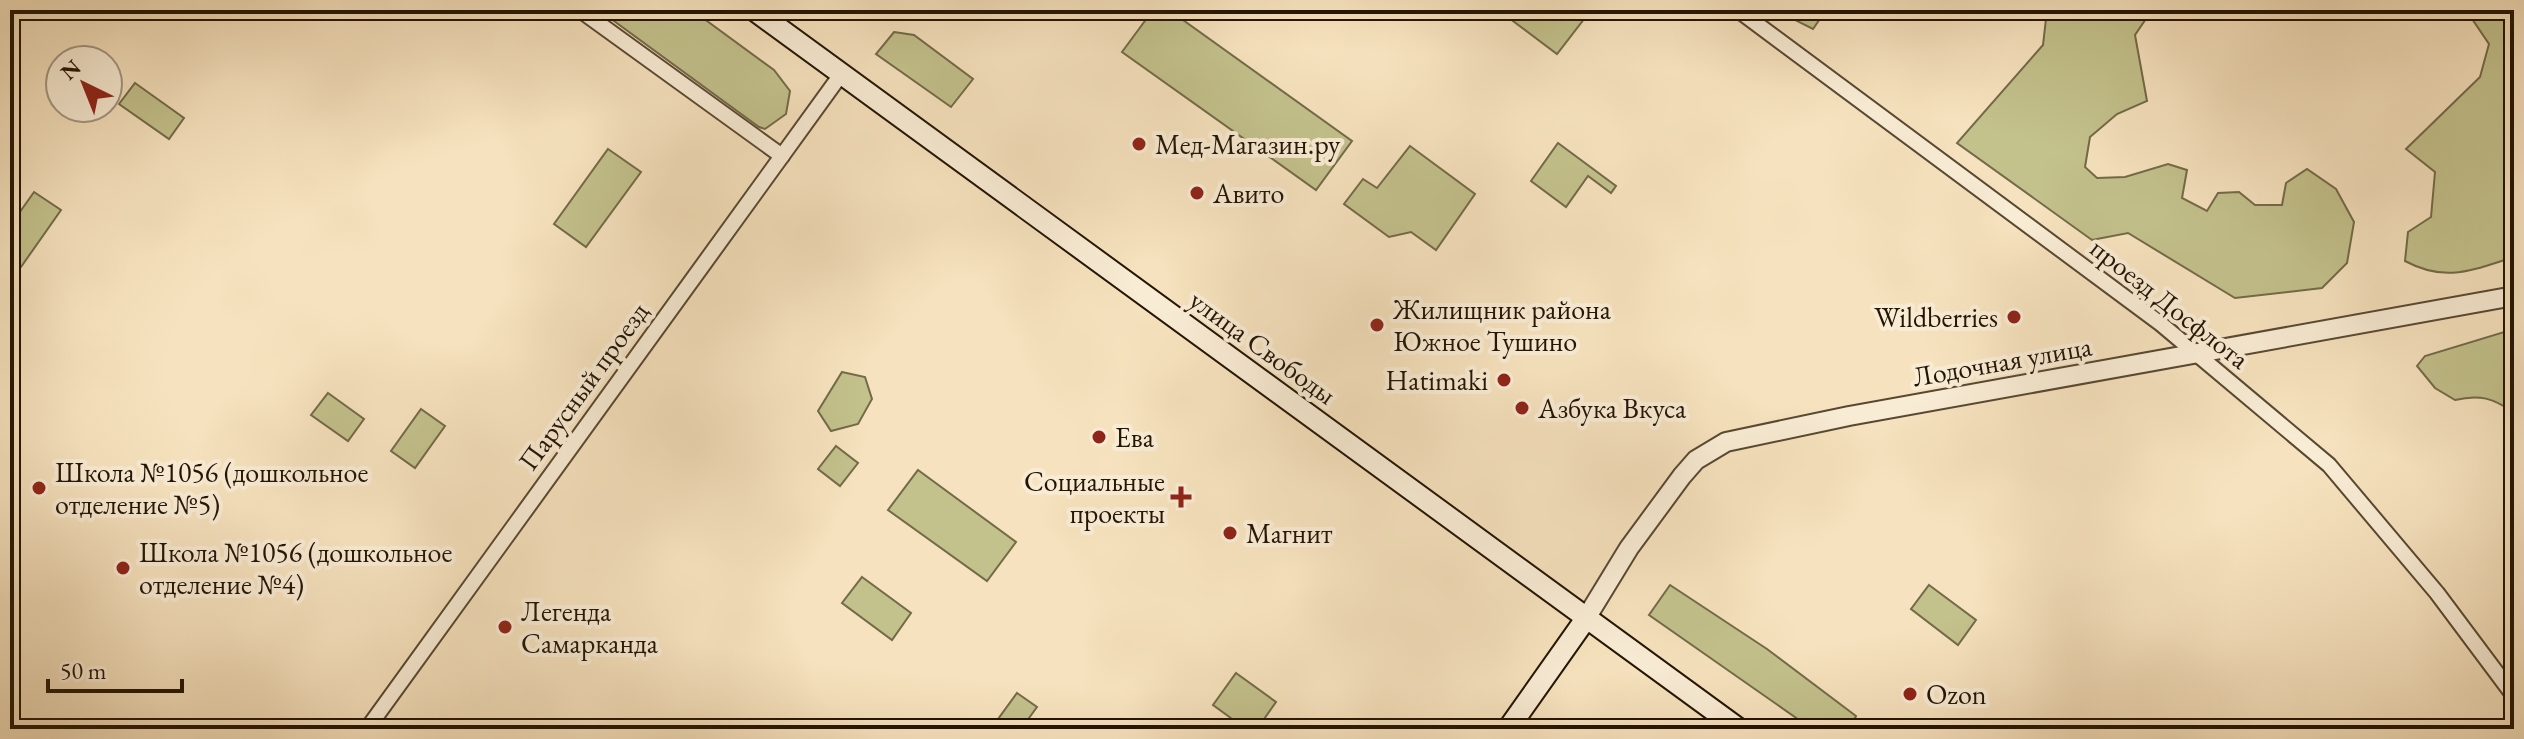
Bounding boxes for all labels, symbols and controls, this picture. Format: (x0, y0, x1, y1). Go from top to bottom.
north arrow (44, 44, 124, 124)
text: N (54, 53, 87, 86)
place label: Мед-Магазин.ру (1155, 126, 1341, 162)
marker: Мед-Магазин.ру (1130, 135, 1148, 153)
place label: Авито (1212, 175, 1284, 211)
marker: Авито (1188, 184, 1206, 202)
street label: проезд Досфлота (2083, 230, 2257, 377)
street label: улица Свободы (1182, 282, 1344, 412)
place label: Жилищник района Южное Тушино (1392, 291, 1612, 359)
street label: Парусный проезд (510, 295, 656, 477)
place label: Wildberries (1874, 299, 1998, 335)
marker: Wildberries (2005, 308, 2023, 326)
marker: Жилищник района Южное Тушино (1368, 316, 1386, 334)
street label: Лодочная улица (1910, 327, 2095, 394)
place label: Hatimaki (1386, 362, 1488, 398)
marker: Hatimaki (1495, 371, 1513, 389)
place label: Азбука Вкуса (1537, 390, 1687, 426)
marker: Азбука Вкуса (1513, 399, 1531, 417)
place label: Ева (1115, 419, 1155, 455)
marker: Ева (1090, 428, 1108, 446)
place label: Школа №1056 (дошкольное отделение №5) (55, 454, 368, 522)
place label: Социальные проекты (1024, 463, 1165, 531)
marker: Школа №1056 (дошкольное отделение №5) (30, 479, 48, 497)
marker: Социальные проекты (1172, 488, 1190, 506)
place label: Магнит (1246, 515, 1333, 551)
marker: Магнит (1221, 524, 1239, 542)
place label: Школа №1056 (дошкольное отделение №4) (139, 534, 452, 602)
marker: Школа №1056 (дошкольное отделение №4) (114, 559, 132, 577)
place label: Легенда Самарканда (521, 593, 659, 661)
marker: Легенда Самарканда (496, 618, 514, 636)
scale bar (48, 643, 182, 693)
text: 50 m (60, 655, 107, 686)
place label: Ozon (1926, 676, 1987, 712)
marker: Ozon (1901, 685, 1919, 703)

